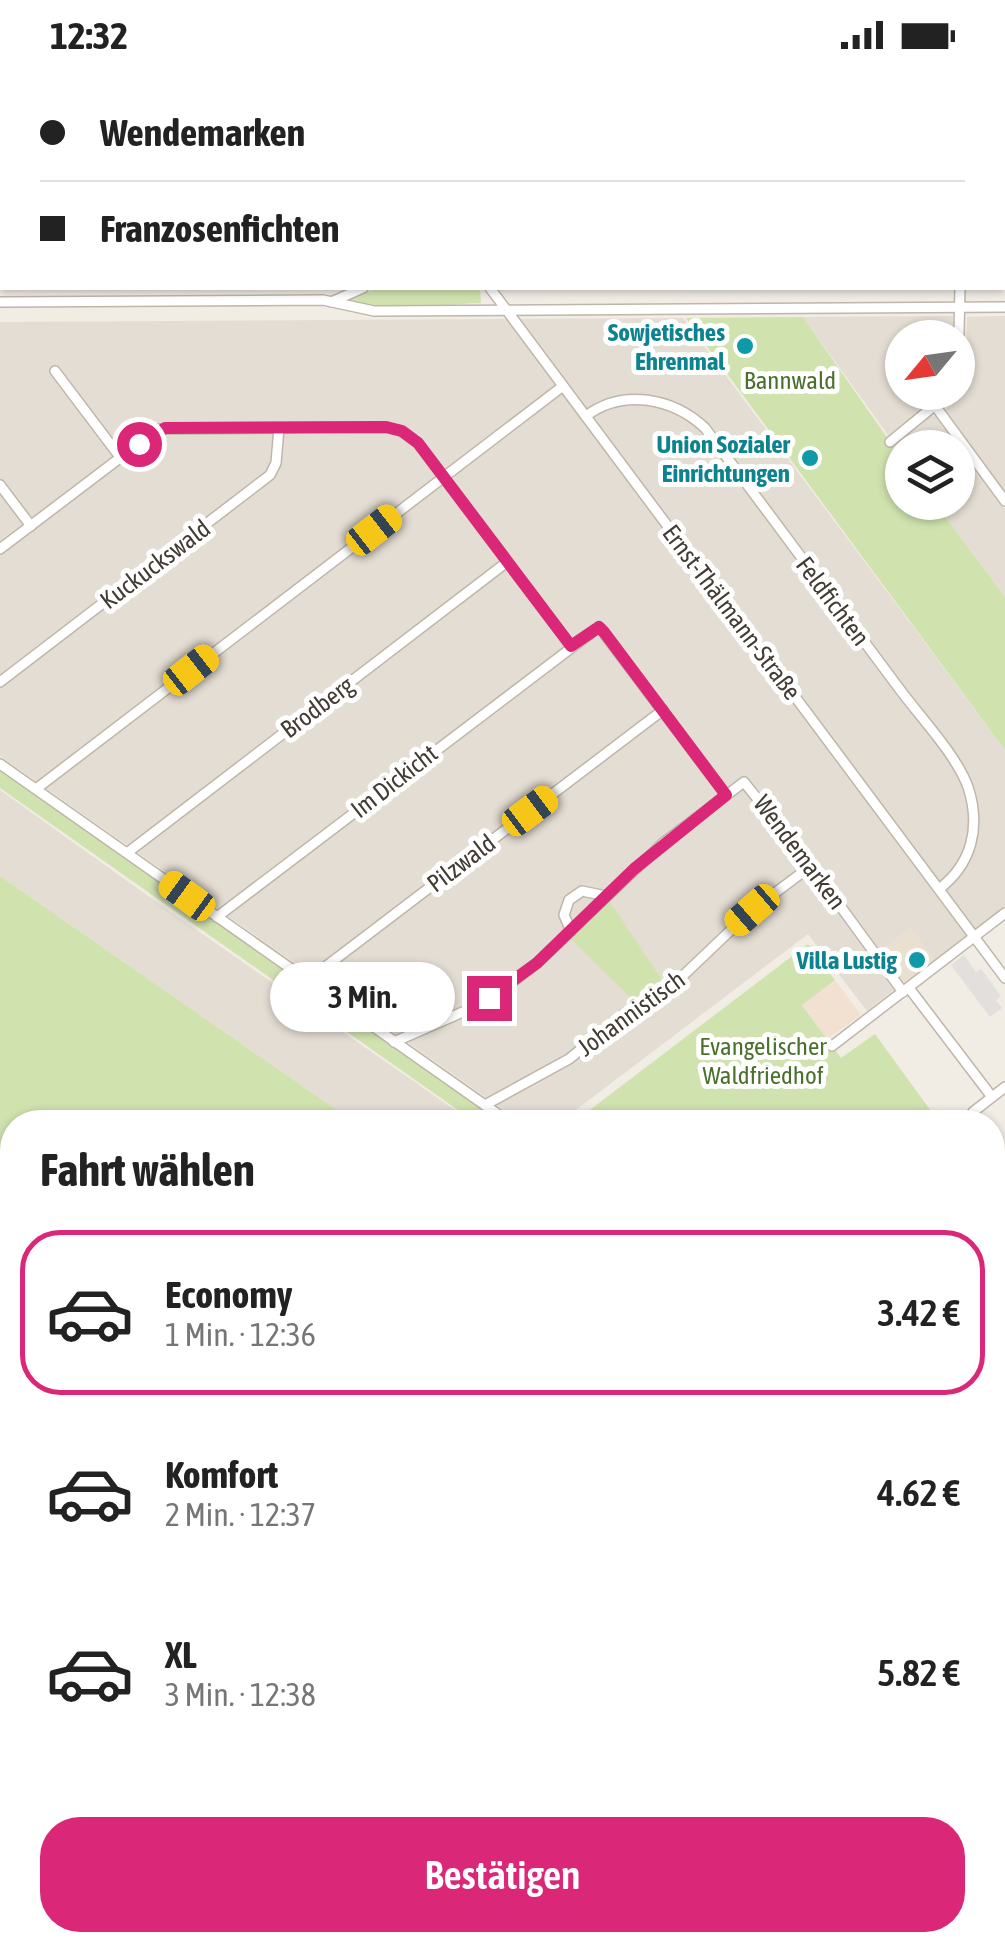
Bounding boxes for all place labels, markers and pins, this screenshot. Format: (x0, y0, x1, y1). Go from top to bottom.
place label: Sowjetisches Ehrenmal (608, 318, 725, 375)
marker: Sowjetisches Ehrenmal (734, 335, 756, 357)
place label: Union Sozialer Einrichtungen (657, 430, 791, 487)
marker: Union Sozialer Einrichtungen (799, 447, 821, 469)
place label: Villa Lustig (795, 946, 897, 974)
marker: Villa Lustig (906, 949, 928, 971)

